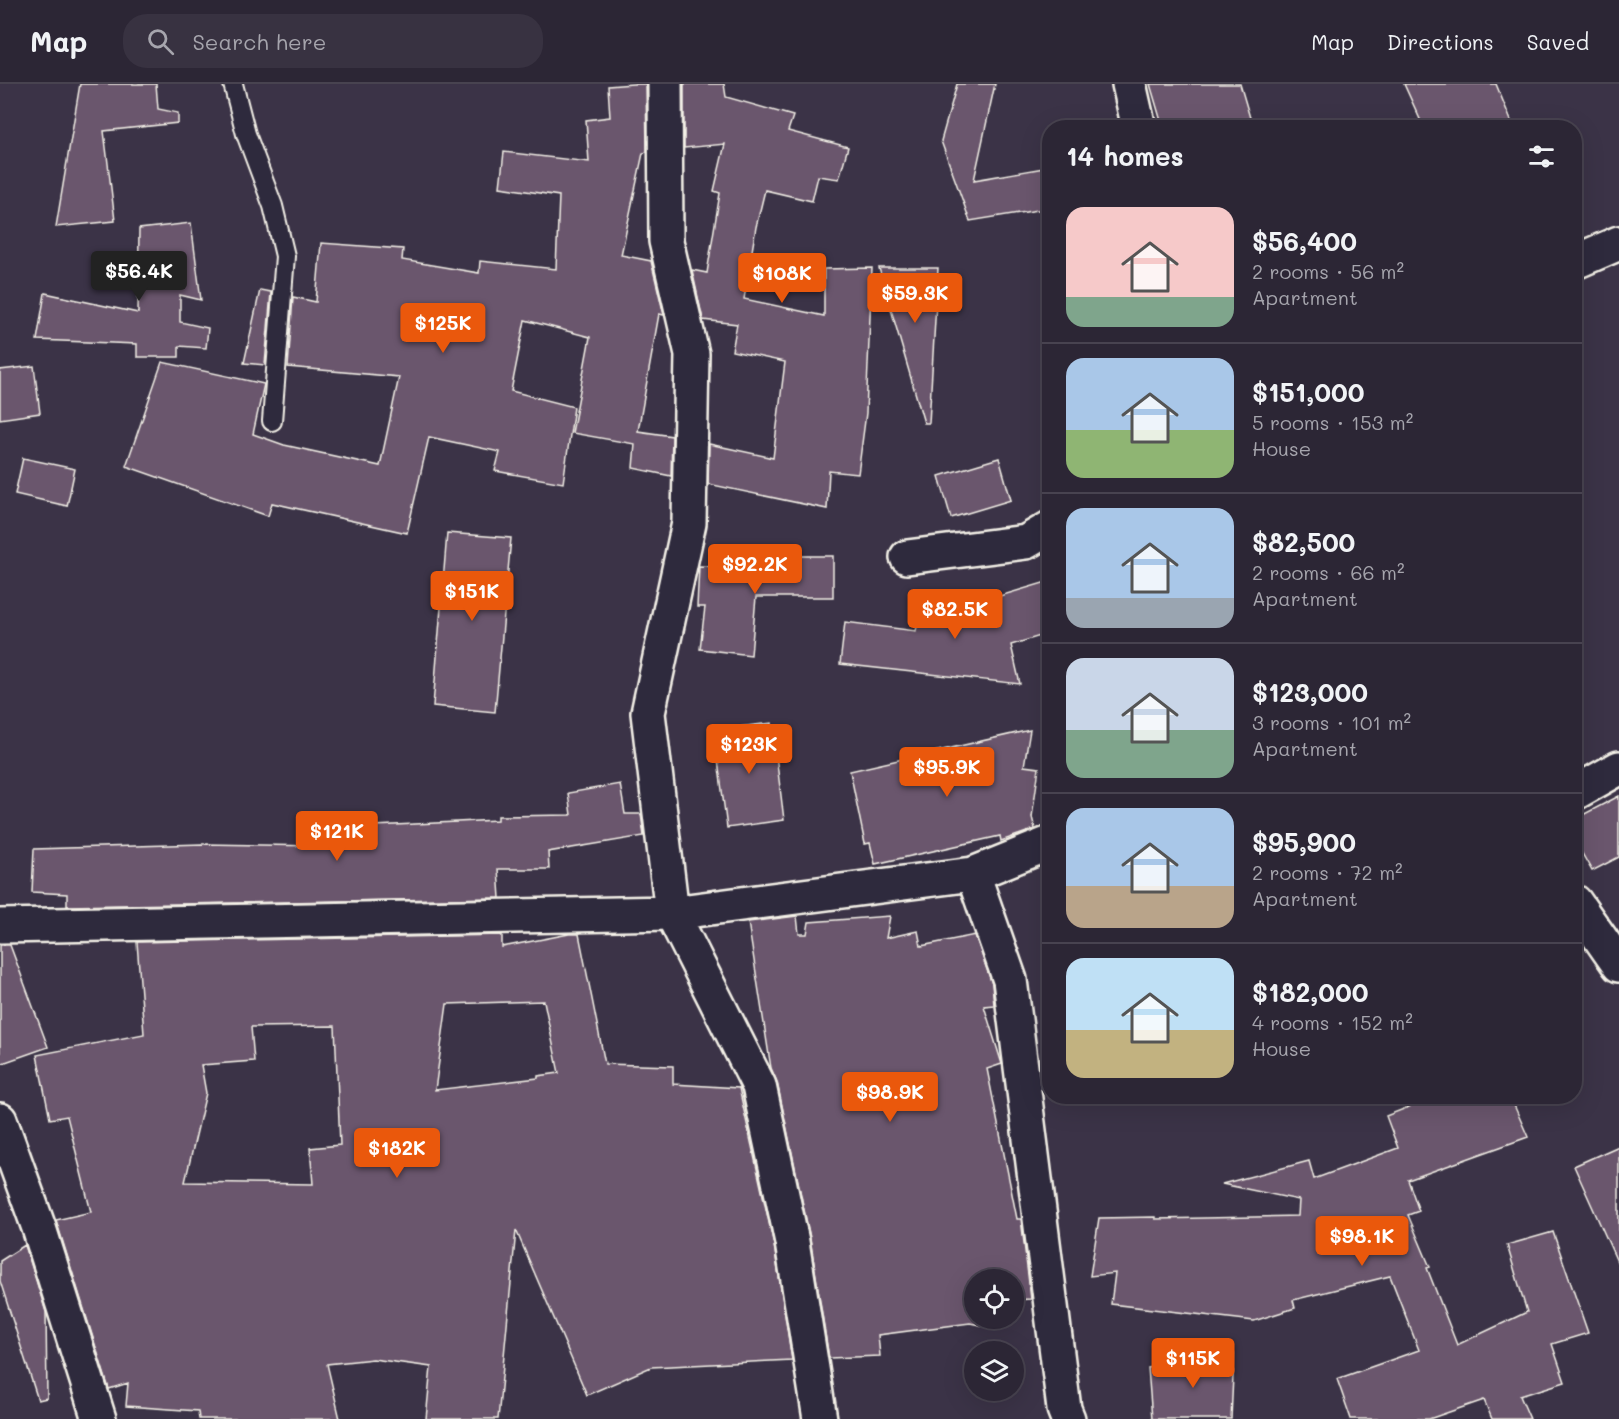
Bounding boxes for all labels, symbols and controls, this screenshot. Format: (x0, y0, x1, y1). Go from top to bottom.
search box (123, 14, 543, 68)
text: Map (30, 23, 87, 59)
icon: search (144, 25, 177, 58)
text: Search here (192, 27, 326, 56)
text: Map (1311, 28, 1354, 55)
text: Directions (1387, 28, 1494, 55)
text: Saved (1527, 28, 1589, 55)
text: 14 homes (1066, 139, 1184, 173)
icon: filters (1525, 140, 1558, 173)
text: $56,400 (1252, 224, 1357, 258)
icon: home (1114, 231, 1186, 303)
pin: $56.4K (90, 251, 188, 302)
pin: $108K (740, 253, 824, 304)
text: $56.4K (105, 257, 173, 283)
text: 2 rooms · 56 m² (1252, 258, 1404, 284)
text: $108K (752, 259, 812, 285)
pin: $59.3K (866, 273, 964, 324)
text: $59.3K (881, 279, 949, 305)
text: Apartment (1252, 284, 1358, 310)
pin: $125K (401, 303, 485, 354)
text: $125K (414, 309, 472, 335)
text: $151,000 (1252, 375, 1364, 409)
icon: home (1114, 382, 1186, 454)
text: 5 rooms · 153 m² (1252, 409, 1413, 435)
text: House (1252, 435, 1311, 461)
text: $82,500 (1252, 525, 1355, 559)
icon: home (1114, 532, 1186, 604)
pin: $92.2K (706, 544, 804, 595)
text: $92.2K (722, 550, 788, 576)
text: 2 rooms · 66 m² (1252, 559, 1405, 585)
pin: $151K (430, 571, 514, 622)
text: $151K (445, 577, 499, 603)
text: Apartment (1252, 585, 1358, 611)
pin: $82.5K (906, 589, 1004, 640)
text: $82.5K (922, 595, 988, 621)
text: $123,000 (1252, 675, 1368, 709)
icon: home (1114, 682, 1186, 754)
text: 3 rooms · 101 m² (1252, 709, 1411, 735)
pin: $123K (707, 724, 791, 775)
text: $123K (720, 730, 778, 756)
text: Apartment (1252, 735, 1358, 761)
pin: $95.9K (898, 747, 996, 798)
text: $95.9K (913, 753, 981, 779)
pin: $121K (295, 811, 379, 862)
text: $121K (310, 817, 364, 843)
text: $95,900 (1252, 825, 1356, 859)
icon: home (1114, 832, 1186, 904)
text: 2 rooms · 72 m² (1252, 859, 1403, 885)
text: Apartment (1252, 885, 1358, 911)
text: $182,000 (1252, 975, 1368, 1009)
icon: home (1114, 982, 1186, 1054)
text: 4 rooms · 152 m² (1252, 1009, 1413, 1035)
text: House (1252, 1035, 1311, 1061)
pin: $98.9K (841, 1072, 939, 1123)
text: $98.9K (856, 1078, 924, 1104)
pin: $182K (355, 1128, 439, 1179)
text: $182K (368, 1134, 426, 1160)
pin: $98.1K (1313, 1216, 1411, 1267)
text: $98.1K (1330, 1222, 1394, 1248)
map controls (964, 1269, 1024, 1401)
button: locate (964, 1269, 1024, 1329)
pin: $115K (1151, 1338, 1235, 1389)
button: layers (964, 1341, 1024, 1401)
text: $115K (1166, 1344, 1220, 1370)

